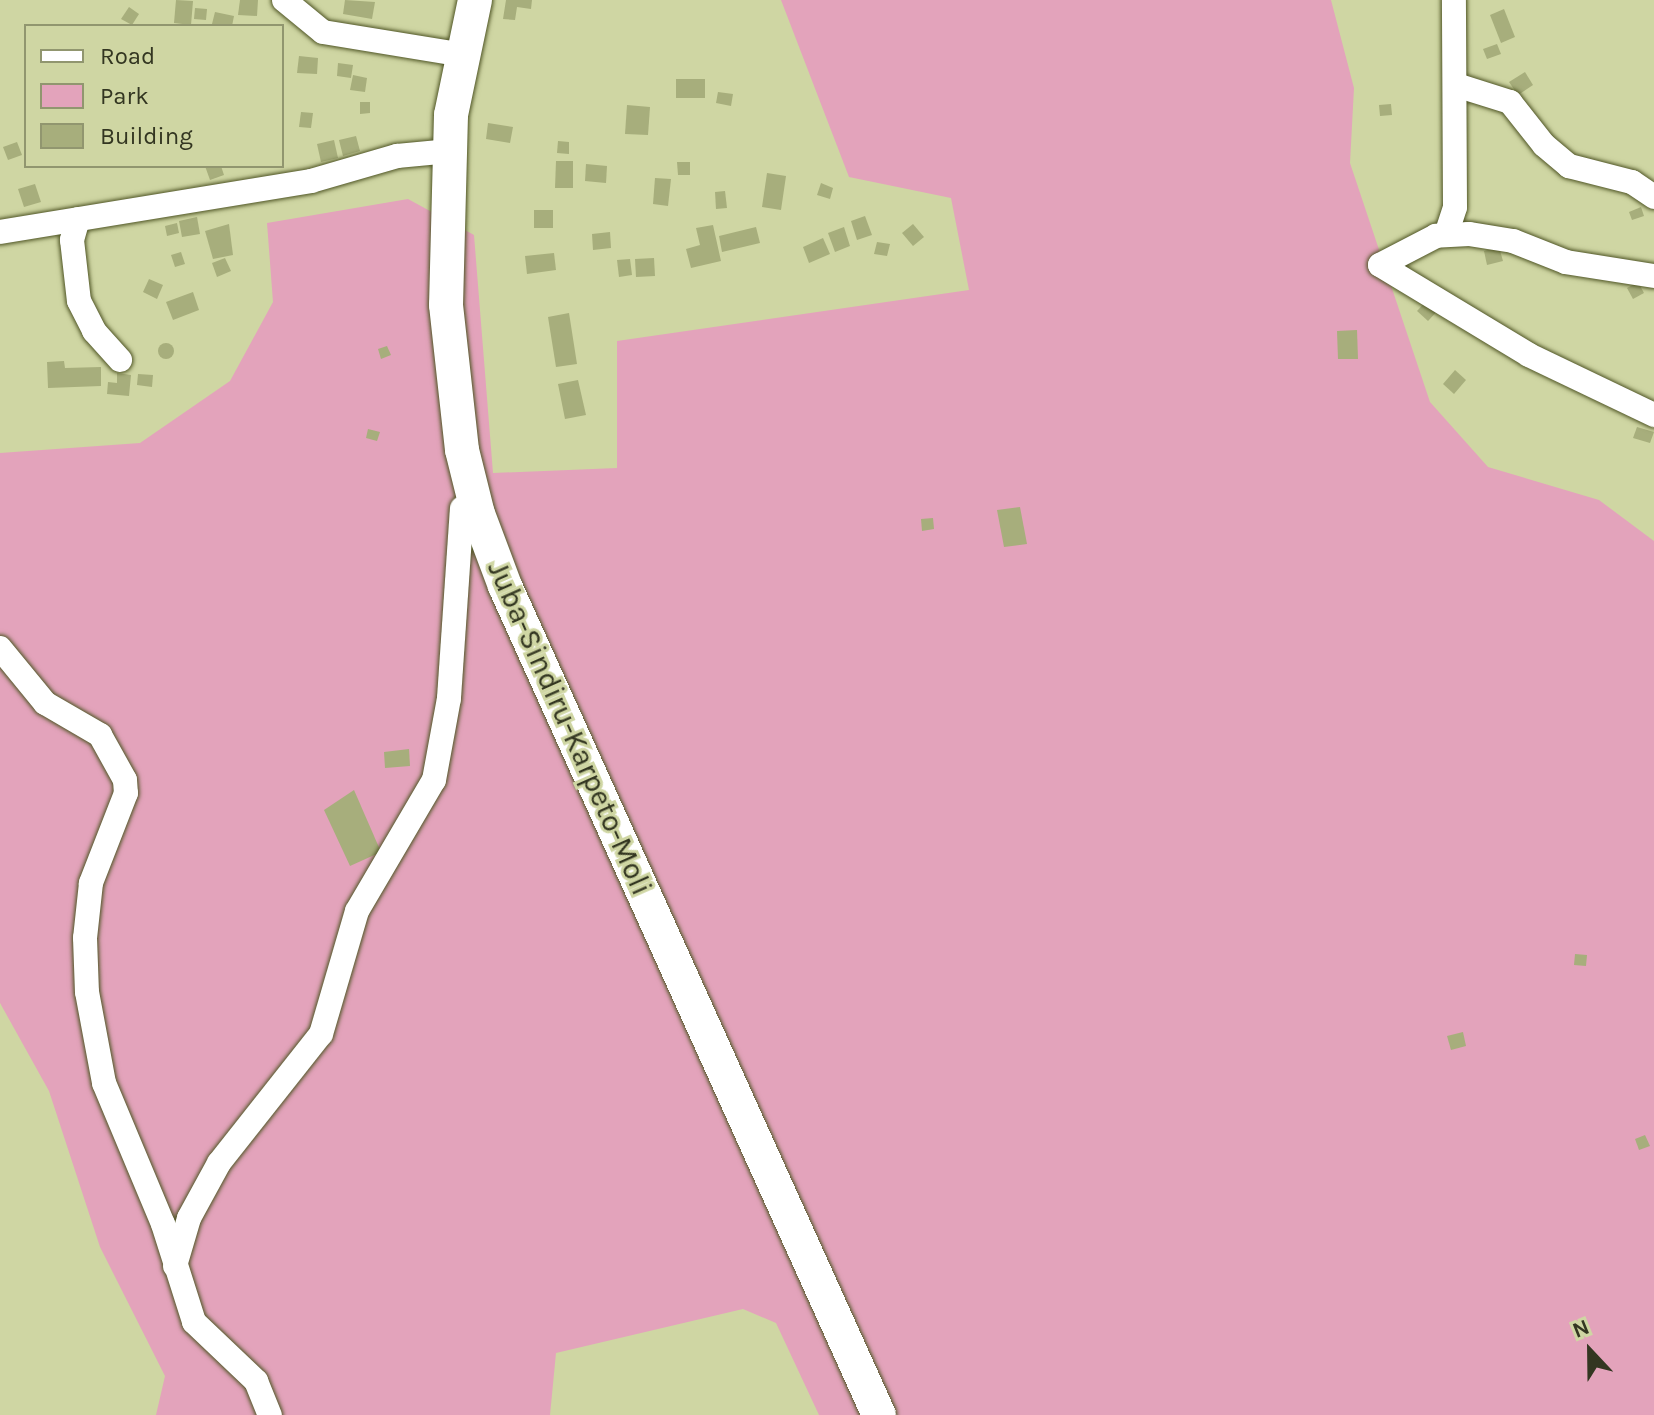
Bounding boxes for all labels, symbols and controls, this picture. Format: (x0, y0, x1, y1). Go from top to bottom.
legend (24, 24, 284, 168)
text: Road (100, 42, 155, 70)
text: Park (100, 82, 149, 110)
text: Building (100, 122, 193, 150)
street label: Juba-Sindiru-Karpeto-Moli (480, 555, 660, 901)
north arrow (1550, 1311, 1630, 1391)
text: N (1569, 1314, 1593, 1344)

